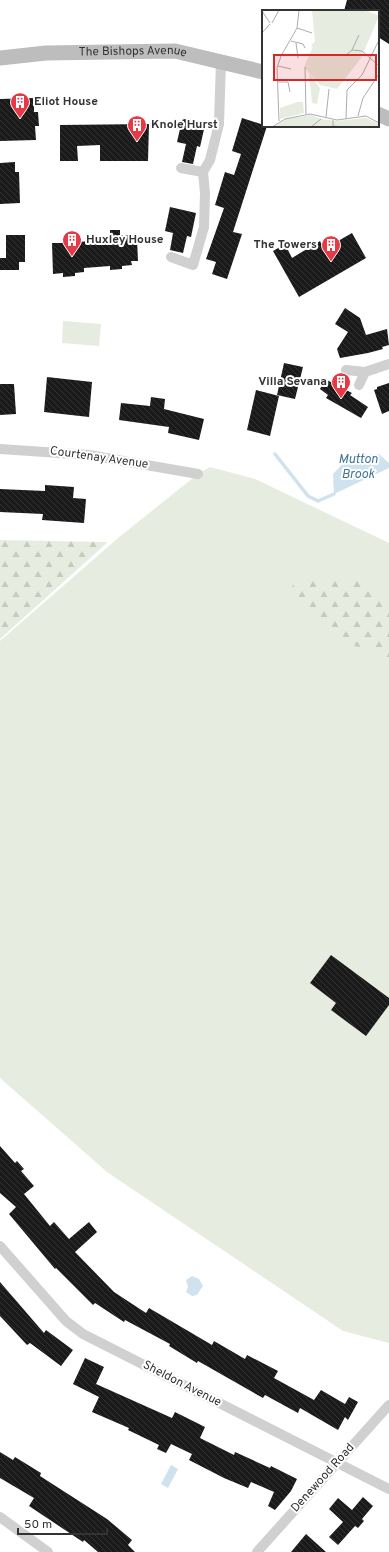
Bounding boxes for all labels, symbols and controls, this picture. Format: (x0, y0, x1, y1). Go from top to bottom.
inset map (262, 10, 379, 127)
street label: The Bishops Avenue (78, 43, 188, 62)
building icon: Eliot House (9, 91, 31, 119)
place label: Eliot House (34, 94, 98, 110)
building icon: Knole Hurst (126, 114, 148, 142)
place label: Knole Hurst (151, 117, 218, 133)
building icon: Huxley House (61, 229, 83, 257)
place label: Huxley House (86, 232, 164, 248)
building icon: The Towers (320, 234, 342, 262)
place label: The Towers (254, 237, 317, 253)
building icon: Villa Sevana (330, 371, 352, 399)
place label: Villa Sevana (258, 374, 327, 390)
street label: Courtenay Avenue (49, 443, 149, 473)
water label: Mutton Brook (338, 452, 378, 483)
street label: Sheldon Avenue (140, 1357, 224, 1411)
street label: Denewood Road (288, 1440, 358, 1516)
scale bar (18, 1510, 107, 1536)
text: 50 m (24, 1517, 52, 1533)

